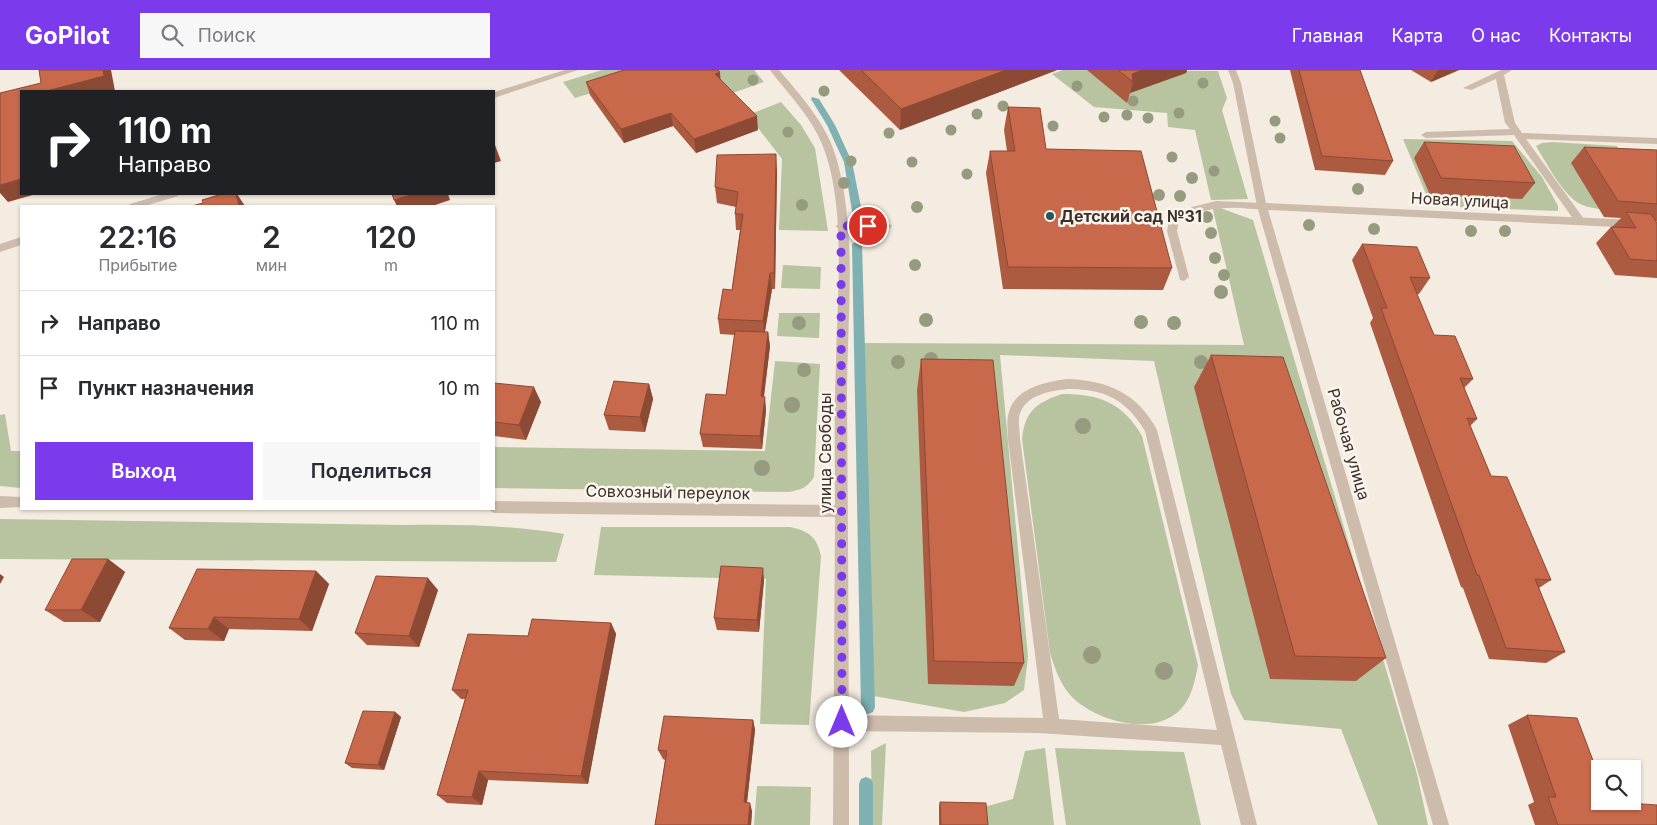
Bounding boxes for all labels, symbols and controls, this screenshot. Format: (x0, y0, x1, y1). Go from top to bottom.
search box (140, 13, 490, 58)
text: GoPilot (25, 21, 110, 50)
icon: search (158, 21, 186, 49)
text: Поиск (198, 24, 256, 47)
text: Главная (1292, 25, 1363, 46)
text: Карта (1391, 25, 1443, 46)
text: О нас (1471, 25, 1521, 46)
text: Контакты (1549, 25, 1632, 46)
text: 110 m (118, 109, 212, 151)
icon: right (35, 110, 100, 175)
text: Направо (118, 151, 211, 177)
street label: Новая улица (1410, 187, 1510, 213)
pin (847, 205, 889, 247)
place label: Детский сад №31 (1060, 206, 1202, 226)
marker: Детский сад №31 (1044, 210, 1056, 222)
icon: arrive (854, 212, 882, 240)
text: 22:16 (98, 219, 177, 255)
text: 2 (262, 219, 281, 255)
text: 120 (365, 219, 417, 255)
text: Прибытие (98, 255, 177, 275)
text: мин (256, 255, 287, 275)
text: m (384, 255, 398, 275)
icon: right (35, 309, 63, 337)
text: Направо (78, 312, 161, 335)
text: 110 m (431, 312, 480, 335)
icon: arrive (35, 374, 63, 402)
text: Пункт назначения (78, 377, 254, 400)
text: 10 m (438, 377, 480, 400)
street label: Рабочая улица (1323, 386, 1375, 502)
street label: улица Свободы (815, 392, 835, 514)
button: Выход (35, 442, 253, 500)
button: Поделиться (263, 442, 480, 500)
street label: Совхозный переулок (585, 481, 751, 503)
position arrow (815, 695, 867, 747)
map controls (1591, 760, 1641, 810)
button: search (1591, 760, 1641, 810)

